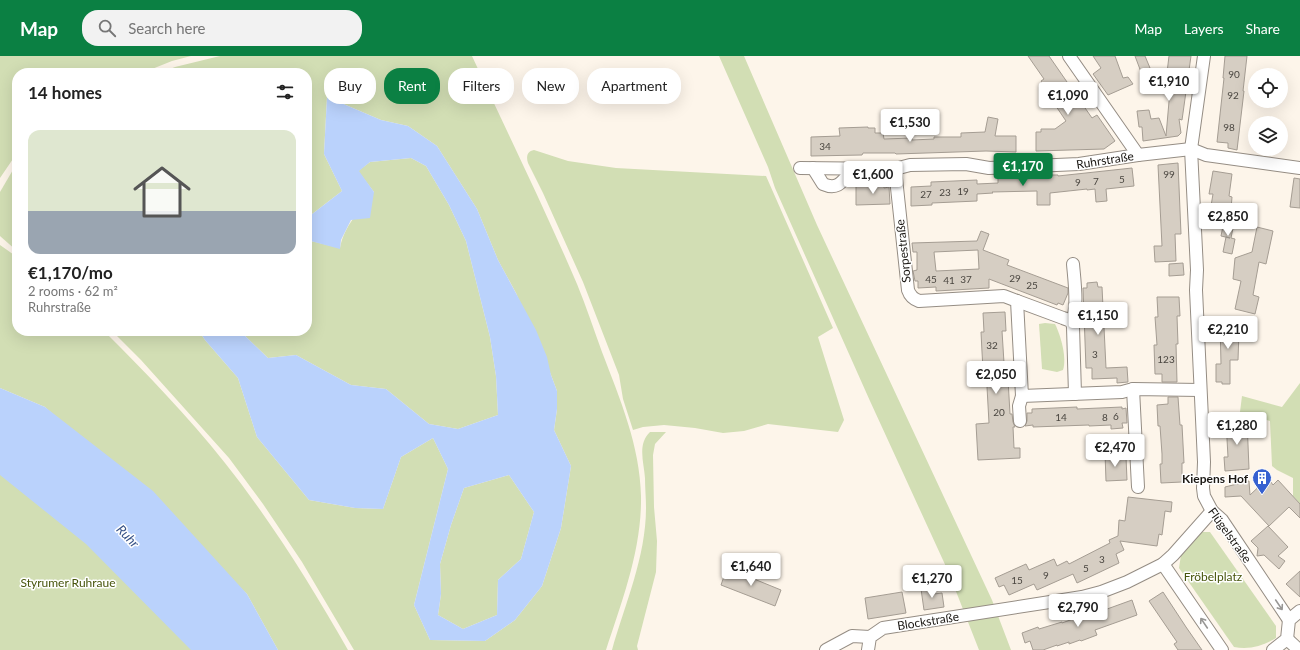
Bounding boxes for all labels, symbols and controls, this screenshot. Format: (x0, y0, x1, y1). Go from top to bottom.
search box (82, 10, 362, 46)
text: Map (20, 17, 58, 40)
icon: search (96, 17, 118, 39)
text: Search here (128, 19, 206, 37)
text: Map (1134, 20, 1162, 37)
text: Layers (1184, 20, 1224, 37)
text: Share (1246, 20, 1280, 37)
chip: Buy (324, 68, 376, 104)
chip: Rent (384, 68, 440, 104)
chip: Filters (448, 68, 514, 104)
chip: New (522, 68, 579, 104)
chip: Apartment (587, 68, 681, 104)
pin: €1,910 (1136, 68, 1202, 102)
house number: 90 (1228, 68, 1240, 80)
map controls (1248, 68, 1288, 156)
button: locate (1248, 68, 1288, 108)
text: €1,910 (1149, 73, 1189, 89)
icon: filters (274, 81, 296, 103)
text: 14 homes (28, 82, 102, 103)
pin: €1,090 (1035, 82, 1101, 116)
text: €1,090 (1048, 87, 1088, 103)
house number: 92 (1227, 89, 1239, 101)
pin: €1,530 (877, 109, 943, 143)
text: €1,530 (890, 114, 930, 130)
button: layers (1248, 116, 1288, 156)
house number: 98 (1223, 121, 1235, 133)
house number: 34 (819, 140, 831, 152)
street label: Ruhrstraße (1075, 148, 1135, 172)
pin: €1,170 (990, 153, 1056, 187)
icon: home (126, 156, 198, 228)
text: €1,170 (1003, 158, 1043, 174)
pin: €1,600 (840, 161, 906, 195)
text: €1,600 (853, 166, 893, 182)
house number: 99 (1163, 168, 1175, 180)
house number: 5 (1119, 173, 1125, 185)
house number: 7 (1093, 175, 1099, 187)
house number: 9 (1075, 176, 1081, 188)
house number: 19 (957, 185, 969, 197)
house number: 23 (939, 186, 951, 198)
house number: 27 (920, 188, 932, 200)
pin: €2,850 (1195, 203, 1261, 237)
text: €2,850 (1208, 208, 1248, 224)
street label: Sorpestraße (892, 219, 914, 283)
text: €1,170/mo (28, 262, 113, 283)
house number: 29 (1009, 272, 1021, 284)
house number: 45 (925, 273, 937, 285)
house number: 37 (960, 273, 972, 285)
house number: 41 (943, 274, 955, 286)
house number: 25 (1026, 279, 1038, 291)
text: 2 rooms · 62 m² (28, 283, 118, 299)
text: Ruhrstraße (28, 299, 91, 315)
pin: €1,150 (1065, 302, 1131, 336)
text: €1,150 (1078, 307, 1118, 323)
pin: €2,210 (1195, 316, 1261, 350)
text: €2,210 (1208, 321, 1248, 337)
house number: 32 (986, 339, 998, 351)
house number: 3 (1092, 348, 1098, 360)
house number: 123 (1157, 353, 1175, 365)
pin: €2,050 (963, 361, 1029, 395)
text: €2,050 (976, 366, 1016, 382)
house number: 20 (993, 406, 1005, 418)
house number: 6 (1113, 410, 1119, 422)
house number: 14 (1055, 411, 1067, 423)
house number: 8 (1102, 411, 1108, 423)
pin: €1,280 (1204, 412, 1270, 446)
text: €1,280 (1217, 417, 1257, 433)
pin: €2,470 (1082, 434, 1148, 468)
text: €2,470 (1095, 439, 1135, 455)
building icon: Kiepens Hof (1251, 467, 1273, 495)
place label: Kiepens Hof (1182, 471, 1249, 486)
street label: Flügelstraße (1205, 504, 1255, 566)
water label: Ruhr (113, 521, 143, 551)
pin: €1,640 (718, 553, 784, 587)
house number: 3 (1099, 553, 1105, 565)
text: €1,640 (731, 558, 771, 574)
house number: 5 (1083, 562, 1089, 574)
pin: €1,270 (899, 565, 965, 599)
house number: 9 (1043, 569, 1049, 581)
park label: Fröbelplatz (1184, 569, 1243, 584)
text: €1,270 (912, 570, 952, 586)
house number: 15 (1011, 574, 1023, 586)
park label: Styrumer Ruhraue (20, 575, 116, 590)
pin: €2,790 (1045, 594, 1111, 628)
text: €2,790 (1058, 599, 1098, 615)
one-way arrow (1275, 599, 1283, 610)
street label: Blockstraße (896, 609, 960, 633)
one-way arrow (1200, 618, 1208, 629)

